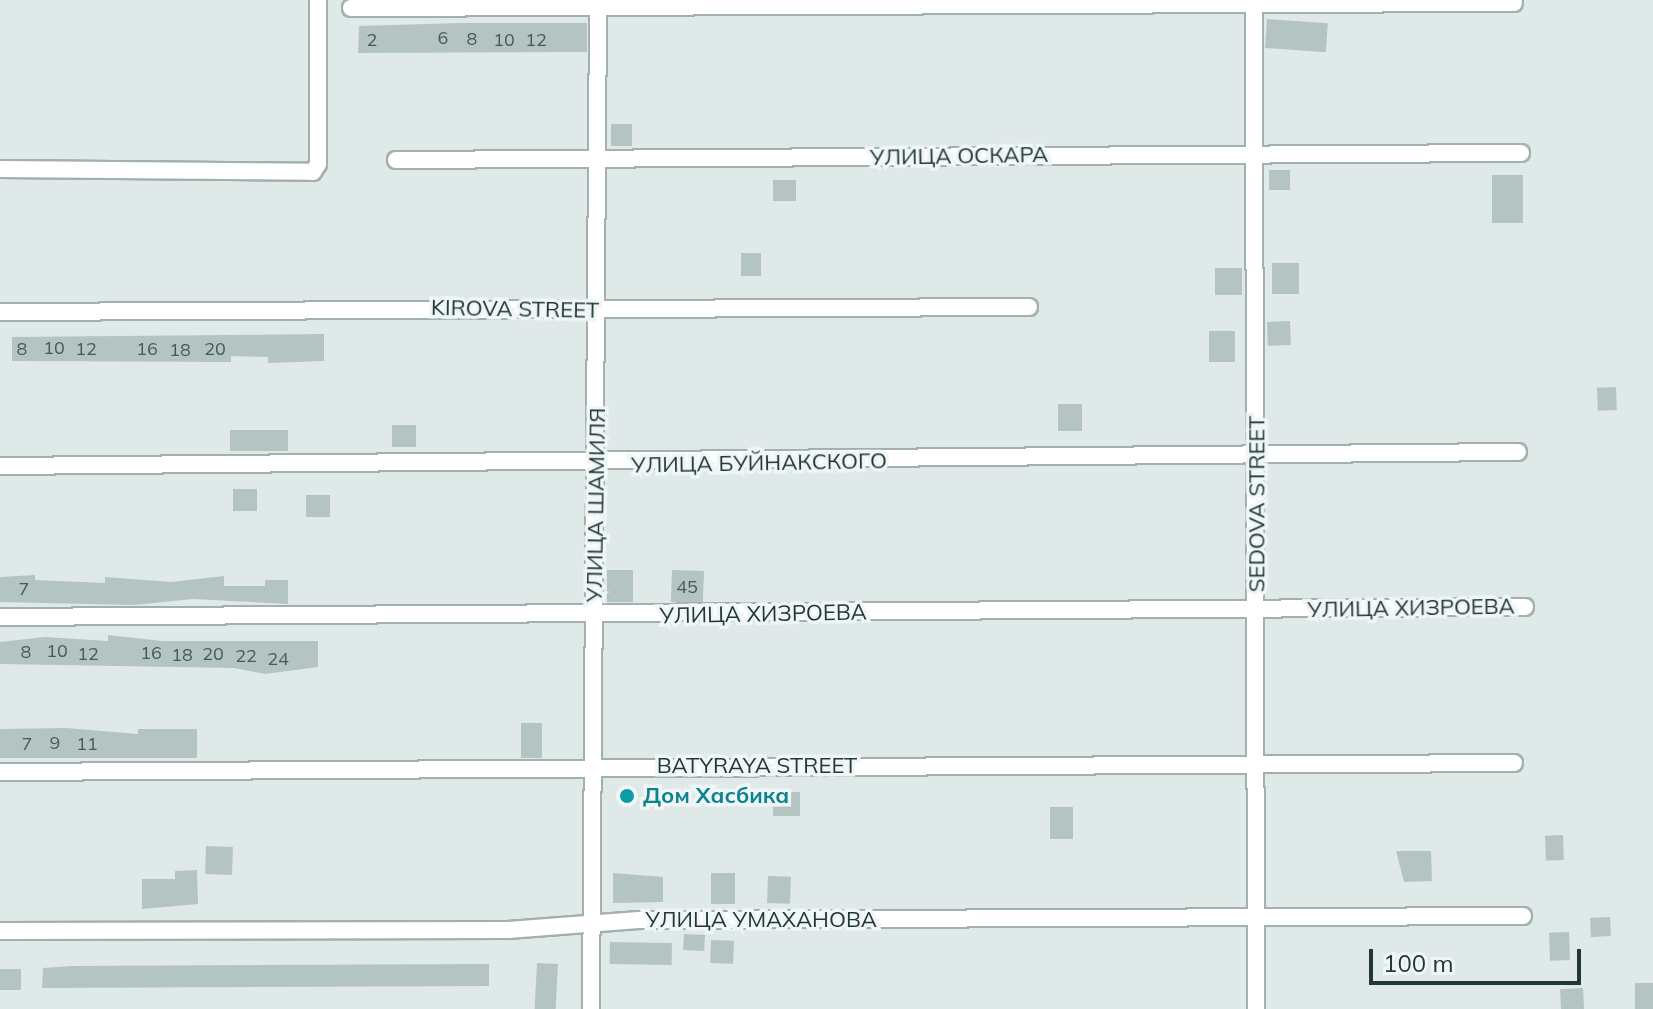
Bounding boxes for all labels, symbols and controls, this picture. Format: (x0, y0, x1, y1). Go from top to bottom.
house number: 6 (438, 27, 448, 49)
house number: 8 (467, 28, 477, 50)
house number: 2 (367, 29, 377, 51)
house number: 10 (493, 29, 515, 51)
house number: 12 (525, 29, 547, 51)
street label: УЛИЦА ОСКАРА (870, 141, 1048, 171)
street label: KIROVA STREET (431, 294, 599, 324)
house number: 10 (43, 337, 65, 359)
house number: 8 (17, 338, 27, 360)
house number: 12 (75, 338, 97, 360)
house number: 16 (136, 338, 158, 360)
house number: 20 (204, 338, 226, 360)
house number: 18 (169, 339, 191, 361)
street label: УЛИЦА ШАМИЛЯ (581, 408, 611, 602)
street label: SEDOVA STREET (1244, 416, 1270, 592)
street label: УЛИЦА БУЙНАКСКОГО (631, 448, 887, 478)
house number: 45 (676, 576, 698, 598)
house number: 7 (19, 578, 29, 600)
street label: УЛИЦА ХИЗРОЕВА (1307, 593, 1515, 623)
street label: УЛИЦА ХИЗРОЕВА (659, 599, 867, 629)
house number: 10 (46, 640, 68, 662)
house number: 8 (21, 641, 31, 663)
house number: 16 (140, 642, 162, 664)
house number: 12 (77, 643, 99, 665)
house number: 20 (202, 643, 224, 665)
house number: 18 (171, 644, 193, 666)
house number: 22 (235, 645, 257, 667)
house number: 24 (267, 648, 289, 670)
house number: 9 (50, 732, 60, 754)
house number: 7 (22, 733, 32, 755)
house number: 11 (76, 733, 98, 755)
street label: BATYRAYA STREET (657, 753, 857, 779)
place label: Дом Хасбика (643, 783, 789, 809)
marker: Дом Хасбика (618, 787, 636, 805)
street label: УЛИЦА УМАХАНОВА (645, 907, 877, 933)
scale bar (1373, 933, 1585, 983)
text: 100 m (1383, 948, 1454, 978)

